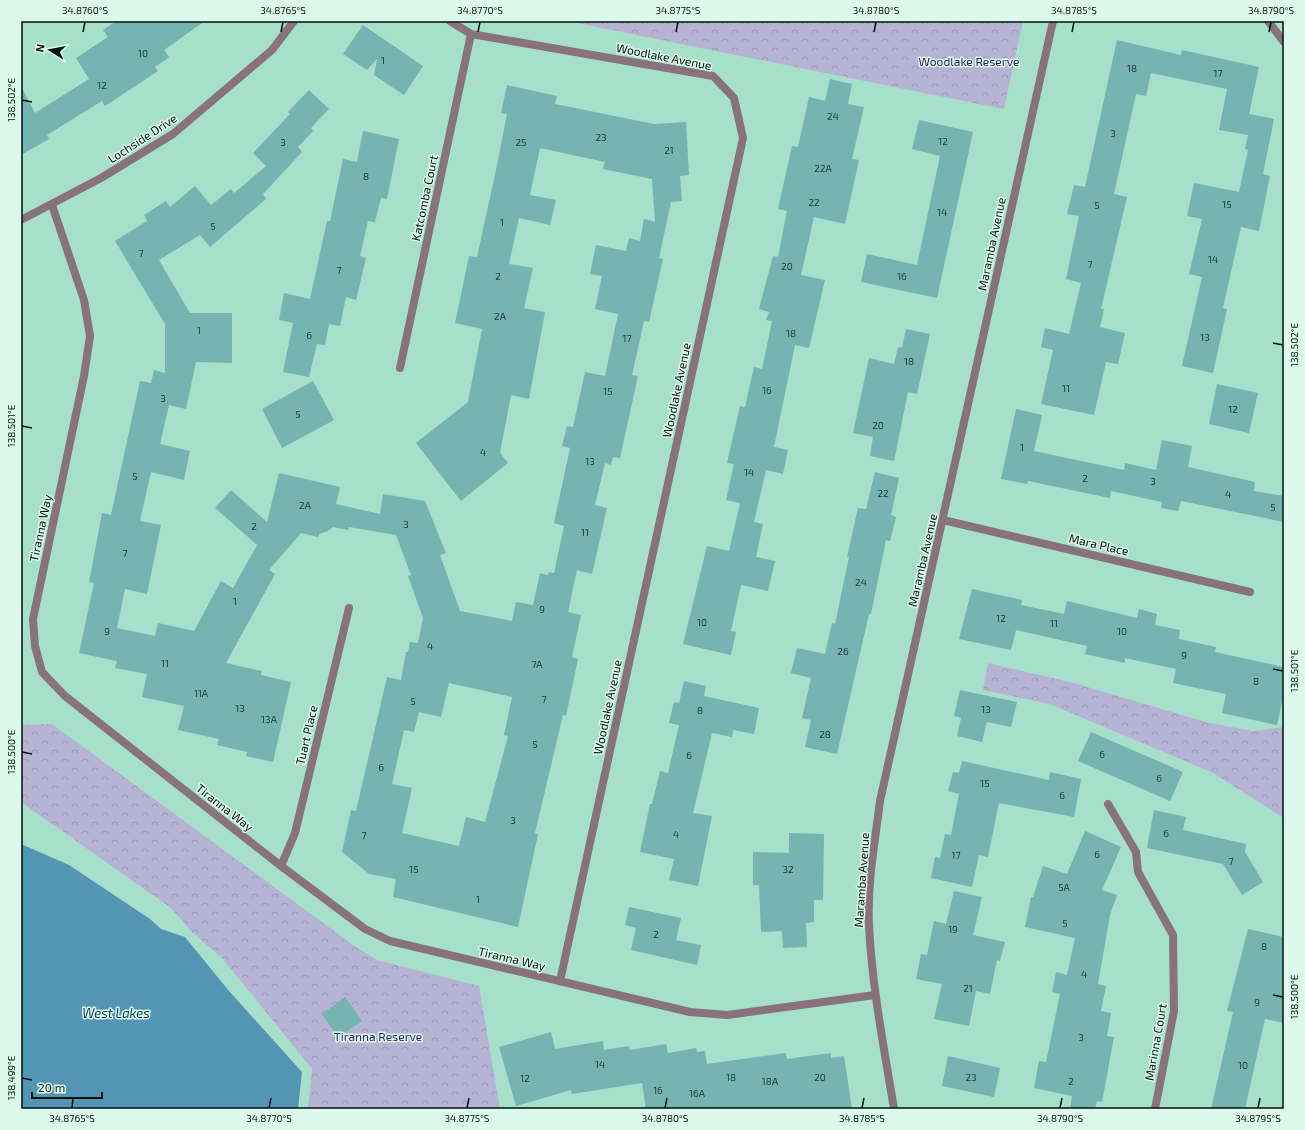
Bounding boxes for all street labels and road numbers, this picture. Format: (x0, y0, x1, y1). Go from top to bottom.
street label: Woodlake Avenue (615, 40, 713, 72)
street label: Lochside Drive (105, 111, 179, 165)
street label: Katcomba Court (408, 153, 440, 242)
street label: Maramba Avenue (974, 196, 1008, 292)
street label: Woodlake Avenue (659, 341, 693, 439)
street label: Tiranna Way (26, 492, 54, 563)
street label: Maramba Avenue (904, 512, 940, 608)
street label: Mara Place (1068, 530, 1130, 558)
street label: Woodlake Avenue (590, 658, 624, 756)
street label: Tuart Place (292, 704, 320, 766)
street label: Tiranna Way (194, 780, 257, 834)
street label: Maramba Avenue (851, 832, 871, 928)
street label: Tiranna Way (477, 943, 548, 973)
street label: Marinna Court (1141, 1002, 1169, 1082)

